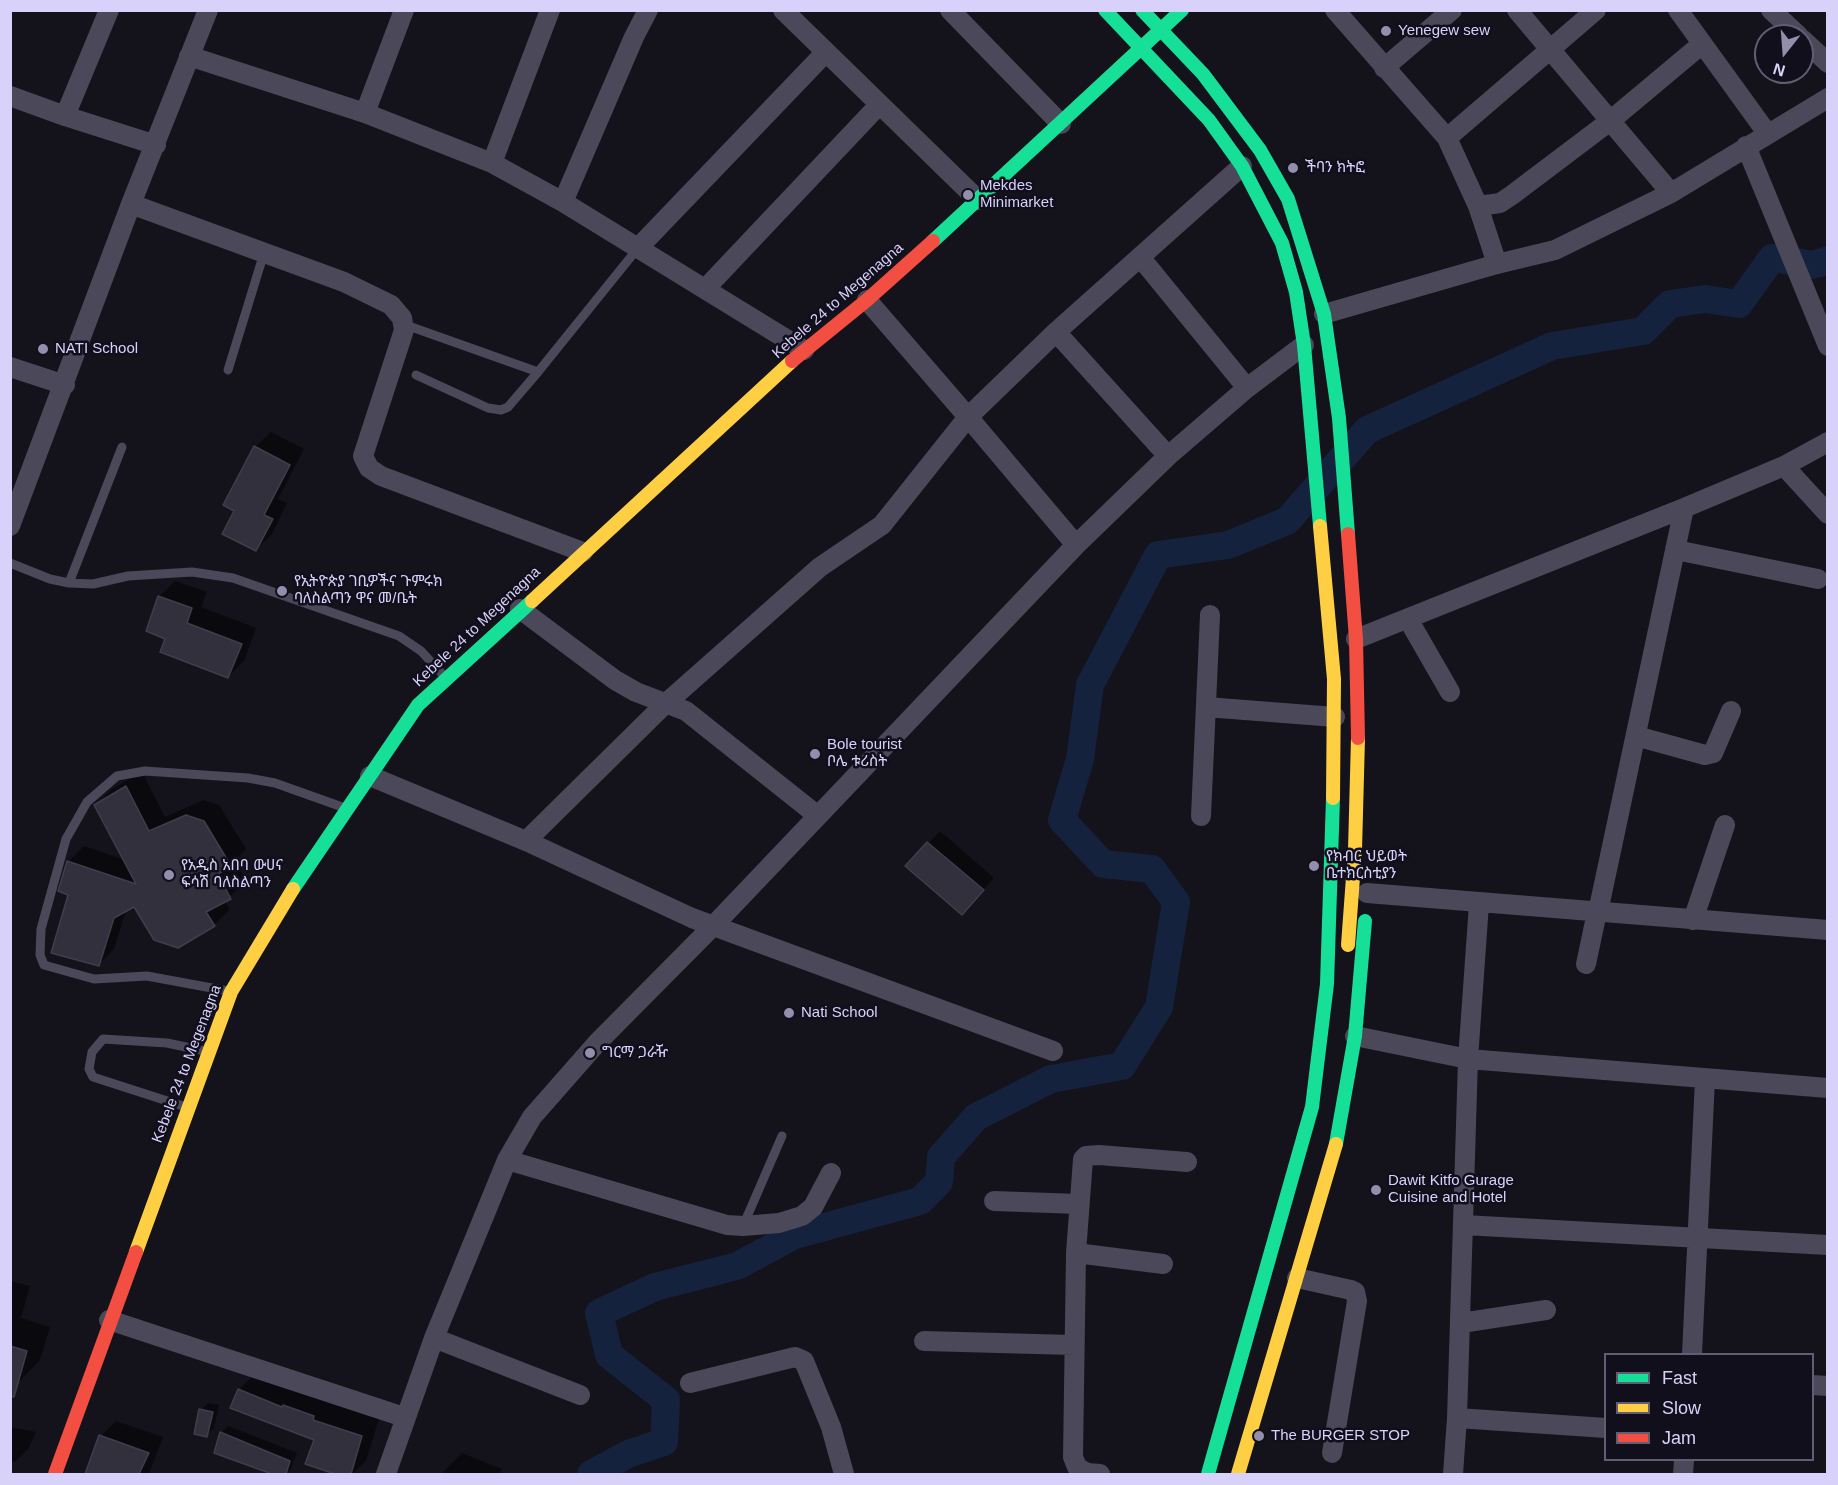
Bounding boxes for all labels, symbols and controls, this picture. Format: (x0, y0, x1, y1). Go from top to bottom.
place label: Yenegew sew (1398, 22, 1490, 40)
marker: Yenegew sew (1379, 24, 1393, 38)
north arrow (1754, 24, 1814, 84)
text: N (1771, 60, 1787, 80)
place label: ችባን ክትፎ (1305, 159, 1365, 177)
marker: ችባን ክትፎ (1286, 161, 1300, 175)
place label: Mekdes Minimarket (980, 177, 1053, 212)
marker: Mekdes Minimarket (961, 188, 975, 202)
street label: Kebele 24 to Megenagna (769, 239, 907, 363)
place label: NATI School (55, 340, 138, 358)
marker: NATI School (36, 342, 50, 356)
street label: Kebele 24 to Megenagna (410, 563, 544, 691)
place label: የኢትዮጵያ ገቢዎችና ጉምሩክ ባለስልጣን ዋና መ/ቤት (294, 573, 443, 608)
marker: የኢትዮጵያ ገቢዎችና ጉምሩክ ባለስልጣን ዋና መ/ቤት (275, 584, 289, 598)
place label: Bole tourist ቦሌ ቱሪስት (827, 736, 902, 771)
marker: Bole tourist ቦሌ ቱሪስት (808, 747, 822, 761)
place label: የክብር ህይወት ቤተክርስቲያን (1326, 848, 1407, 883)
place label: የአዲስ አበባ ውሀና ፍሳሽ ባለስልጣን (181, 857, 283, 892)
marker: የክብር ህይወት ቤተክርስቲያን (1307, 859, 1321, 873)
marker: የአዲስ አበባ ውሀና ፍሳሽ ባለስልጣን (162, 868, 176, 882)
street label: Kebele 24 to Megenagna (149, 983, 225, 1145)
place label: Nati School (801, 1004, 878, 1022)
marker: Nati School (782, 1006, 796, 1020)
place label: ግርማ ጋራዥ (602, 1044, 668, 1062)
marker: ግርማ ጋራዥ (583, 1046, 597, 1060)
place label: Dawit Kitfo Gurage Cuisine and Hotel (1388, 1172, 1514, 1207)
marker: Dawit Kitfo Gurage Cuisine and Hotel (1369, 1183, 1383, 1197)
legend (1604, 1353, 1814, 1461)
text: Fast (1662, 1368, 1697, 1388)
text: Slow (1662, 1398, 1701, 1418)
place label: The BURGER STOP (1271, 1427, 1410, 1445)
text: Jam (1662, 1428, 1696, 1448)
marker: The BURGER STOP (1252, 1429, 1266, 1443)

